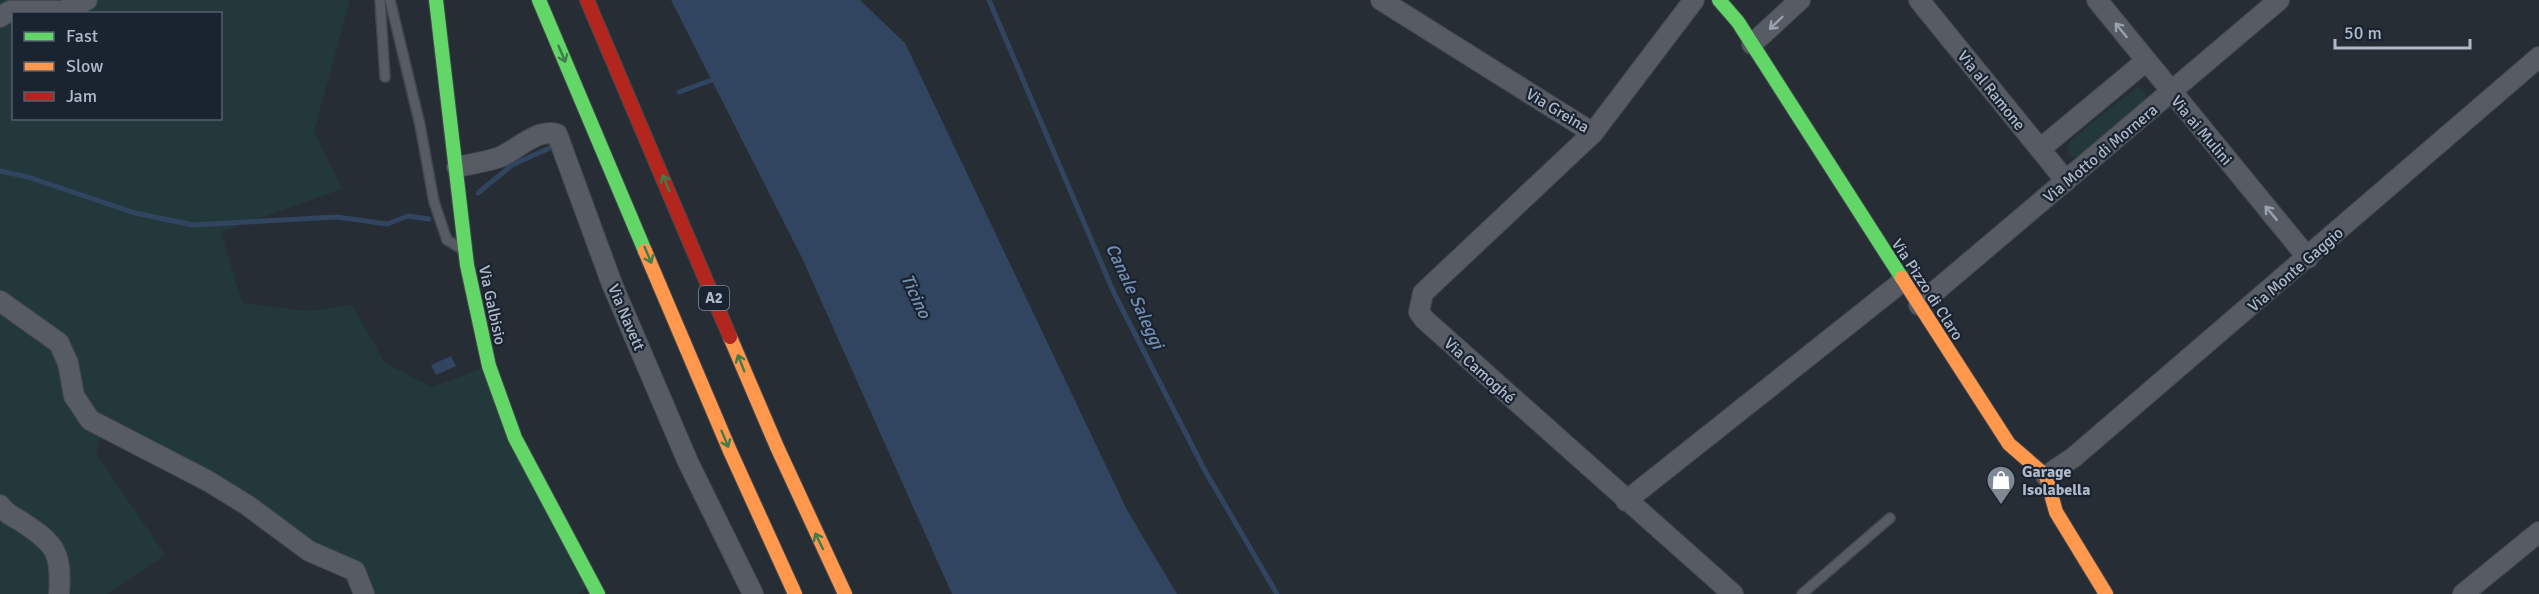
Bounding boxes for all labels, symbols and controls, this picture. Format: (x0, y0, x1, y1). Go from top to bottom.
legend (12, 12, 222, 120)
scale bar (2335, 12, 2470, 50)
one-way arrow (1769, 15, 1784, 30)
one-way arrow (2115, 22, 2128, 38)
text: 50 m (2344, 22, 2382, 44)
text: Fast (66, 25, 98, 47)
one-way arrow (557, 44, 568, 63)
street label: Via al Ramone (1953, 47, 2029, 135)
text: Slow (66, 55, 103, 77)
street label: Via Greina (1522, 84, 1593, 138)
text: Jam (66, 85, 97, 107)
street label: Via ai Mulini (2166, 92, 2236, 170)
street label: Via Motto di Mornera (2039, 100, 2162, 207)
one-way arrow (660, 174, 671, 192)
one-way arrow (2264, 206, 2278, 221)
street label: Via Monte Gaggio (2244, 223, 2347, 317)
street label: Via Pizzo di Claro (1887, 235, 1967, 344)
water label: Canale Saleggi (1101, 240, 1170, 354)
one-way arrow (643, 246, 654, 264)
street label: Via Galbisio (474, 264, 510, 347)
water label: Ticino (896, 270, 936, 323)
street label: Via Navett (603, 281, 649, 354)
road number: A2 (699, 286, 729, 310)
street label: Via Camoghé (1440, 334, 1519, 408)
one-way arrow (735, 354, 746, 373)
one-way arrow (720, 430, 731, 448)
place label: Garage Isolabella (2022, 462, 2090, 500)
shop icon: Garage Isolabella (1985, 464, 2017, 506)
one-way arrow (813, 533, 825, 551)

